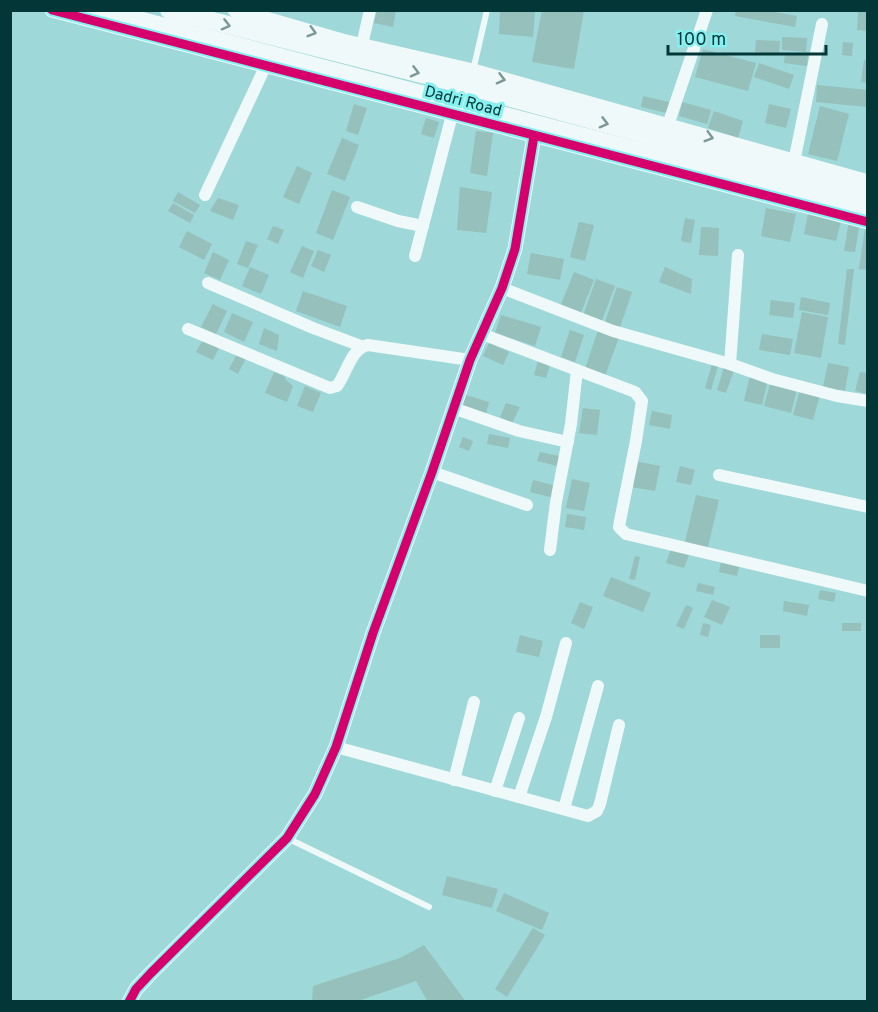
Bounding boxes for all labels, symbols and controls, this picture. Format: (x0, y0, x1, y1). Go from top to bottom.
one-way arrow (221, 17, 231, 30)
scale bar (668, 18, 826, 56)
one-way arrow (306, 25, 317, 37)
text: 100 m (677, 29, 726, 52)
one-way arrow (410, 65, 420, 78)
one-way arrow (495, 72, 506, 84)
street label: Dadri Road (422, 82, 504, 122)
one-way arrow (598, 116, 608, 128)
one-way arrow (703, 130, 714, 142)

